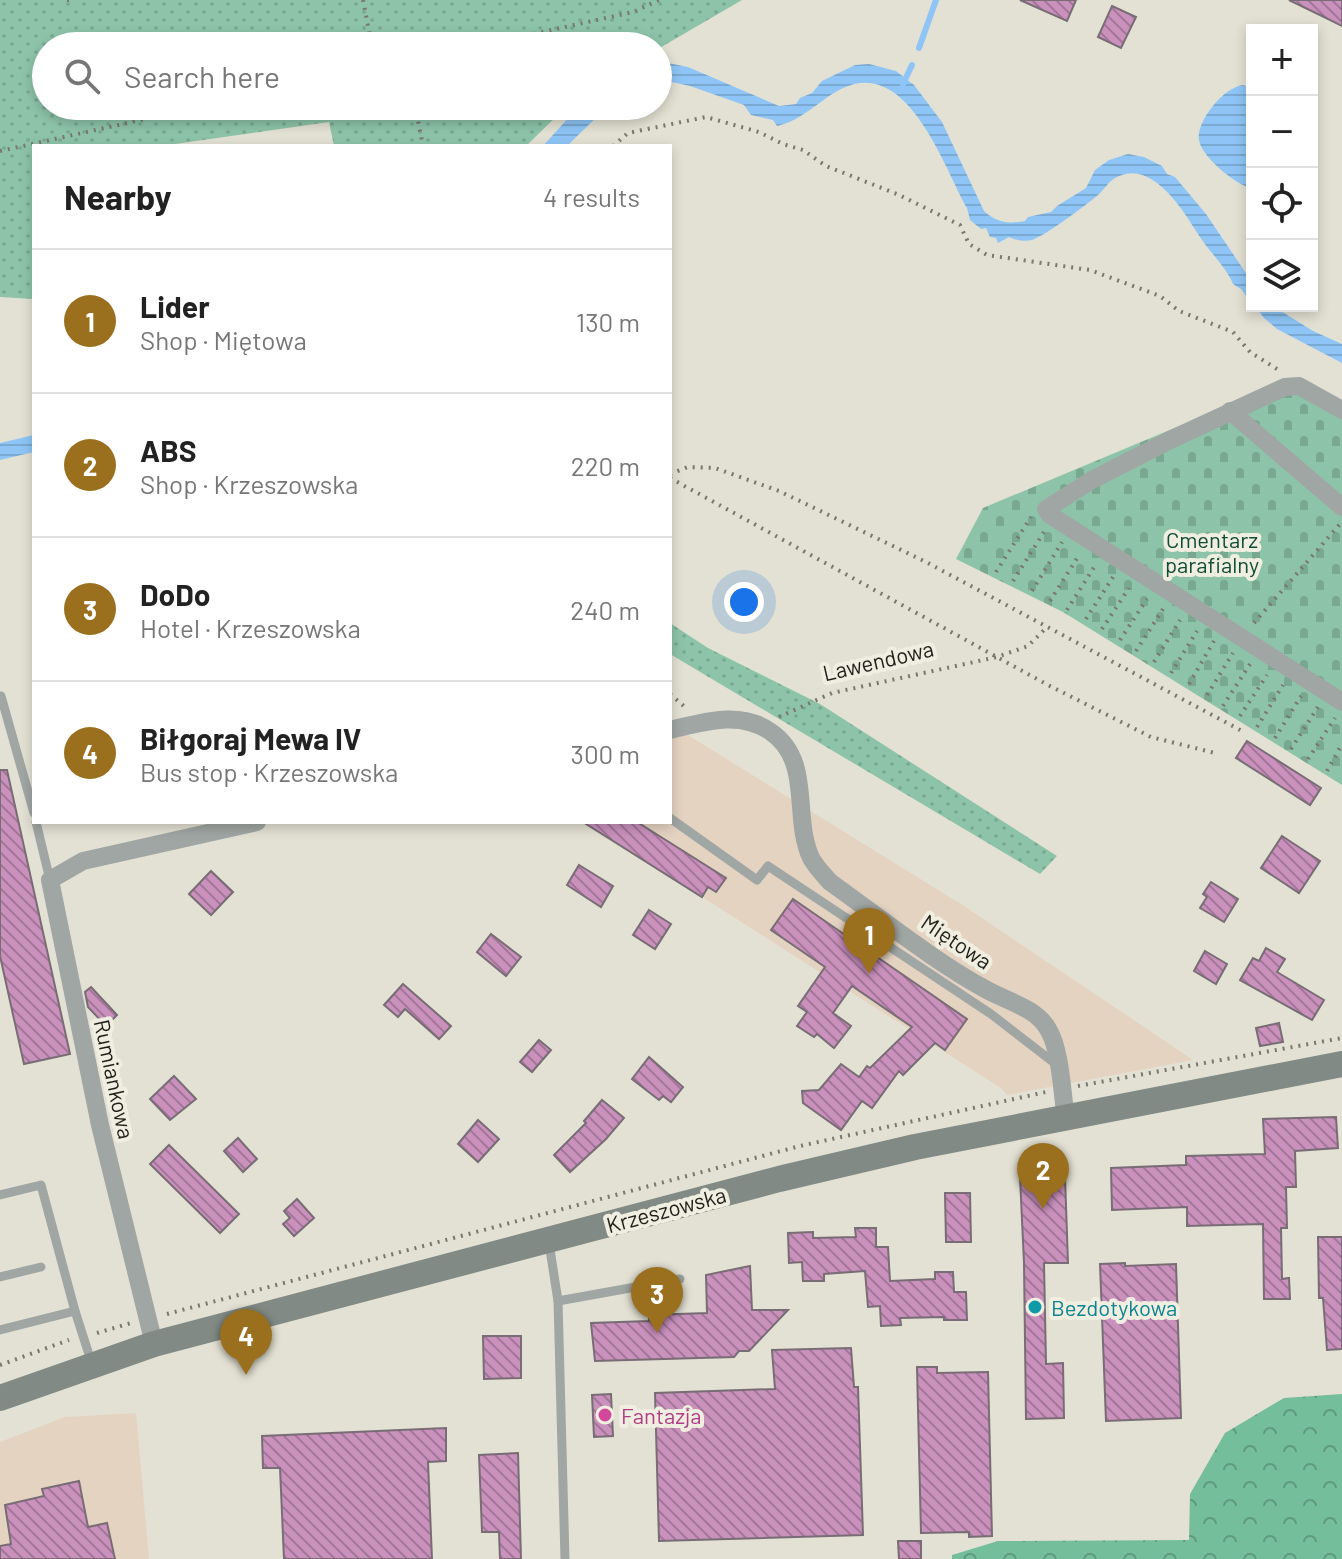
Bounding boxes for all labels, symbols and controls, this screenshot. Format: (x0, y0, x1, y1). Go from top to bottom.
map controls (1246, 24, 1318, 312)
button: + (1246, 24, 1318, 96)
search box (32, 32, 672, 120)
icon: search (60, 54, 104, 98)
text: Search here (124, 58, 280, 94)
button: − (1246, 96, 1318, 168)
button: locate (1246, 168, 1318, 240)
text: Nearby (64, 176, 172, 217)
text: 4 results (543, 181, 640, 212)
button: layers (1246, 240, 1318, 312)
text: Lider (140, 288, 210, 324)
text: 1 (85, 306, 95, 337)
text: 130 m (576, 306, 640, 337)
text: Shop · Miętowa (140, 324, 307, 355)
text: ABS (140, 432, 197, 468)
text: 2 (83, 450, 97, 481)
text: 220 m (571, 450, 640, 481)
text: Shop · Krzeszowska (140, 468, 358, 499)
park label: Cmentarz parafialny (1165, 526, 1259, 577)
text: DoDo (140, 576, 211, 612)
your location (724, 582, 764, 622)
text: 3 (83, 594, 97, 625)
text: 240 m (570, 594, 640, 625)
text: Hotel · Krzeszowska (140, 612, 361, 643)
street label: Lawendowa (820, 635, 936, 685)
text: Biłgoraj Mewa IV (140, 720, 362, 756)
text: 4 (82, 738, 98, 769)
text: 300 m (571, 738, 640, 769)
text: Bus stop · Krzeszowska (140, 756, 398, 787)
pin: 1 (843, 908, 895, 974)
street label: Miętowa (917, 908, 997, 974)
street label: Rumiankowa (90, 1017, 140, 1141)
pin: 2 (1017, 1143, 1069, 1209)
street label: Krzeszowska (603, 1181, 729, 1237)
pin: 3 (631, 1267, 683, 1333)
place label: Bezdotykowa (1051, 1294, 1177, 1320)
marker: Bezdotykowa (1026, 1298, 1044, 1316)
pin: 4 (220, 1309, 272, 1375)
place label: Fantazja (621, 1402, 702, 1428)
marker: Fantazja (596, 1406, 614, 1424)

